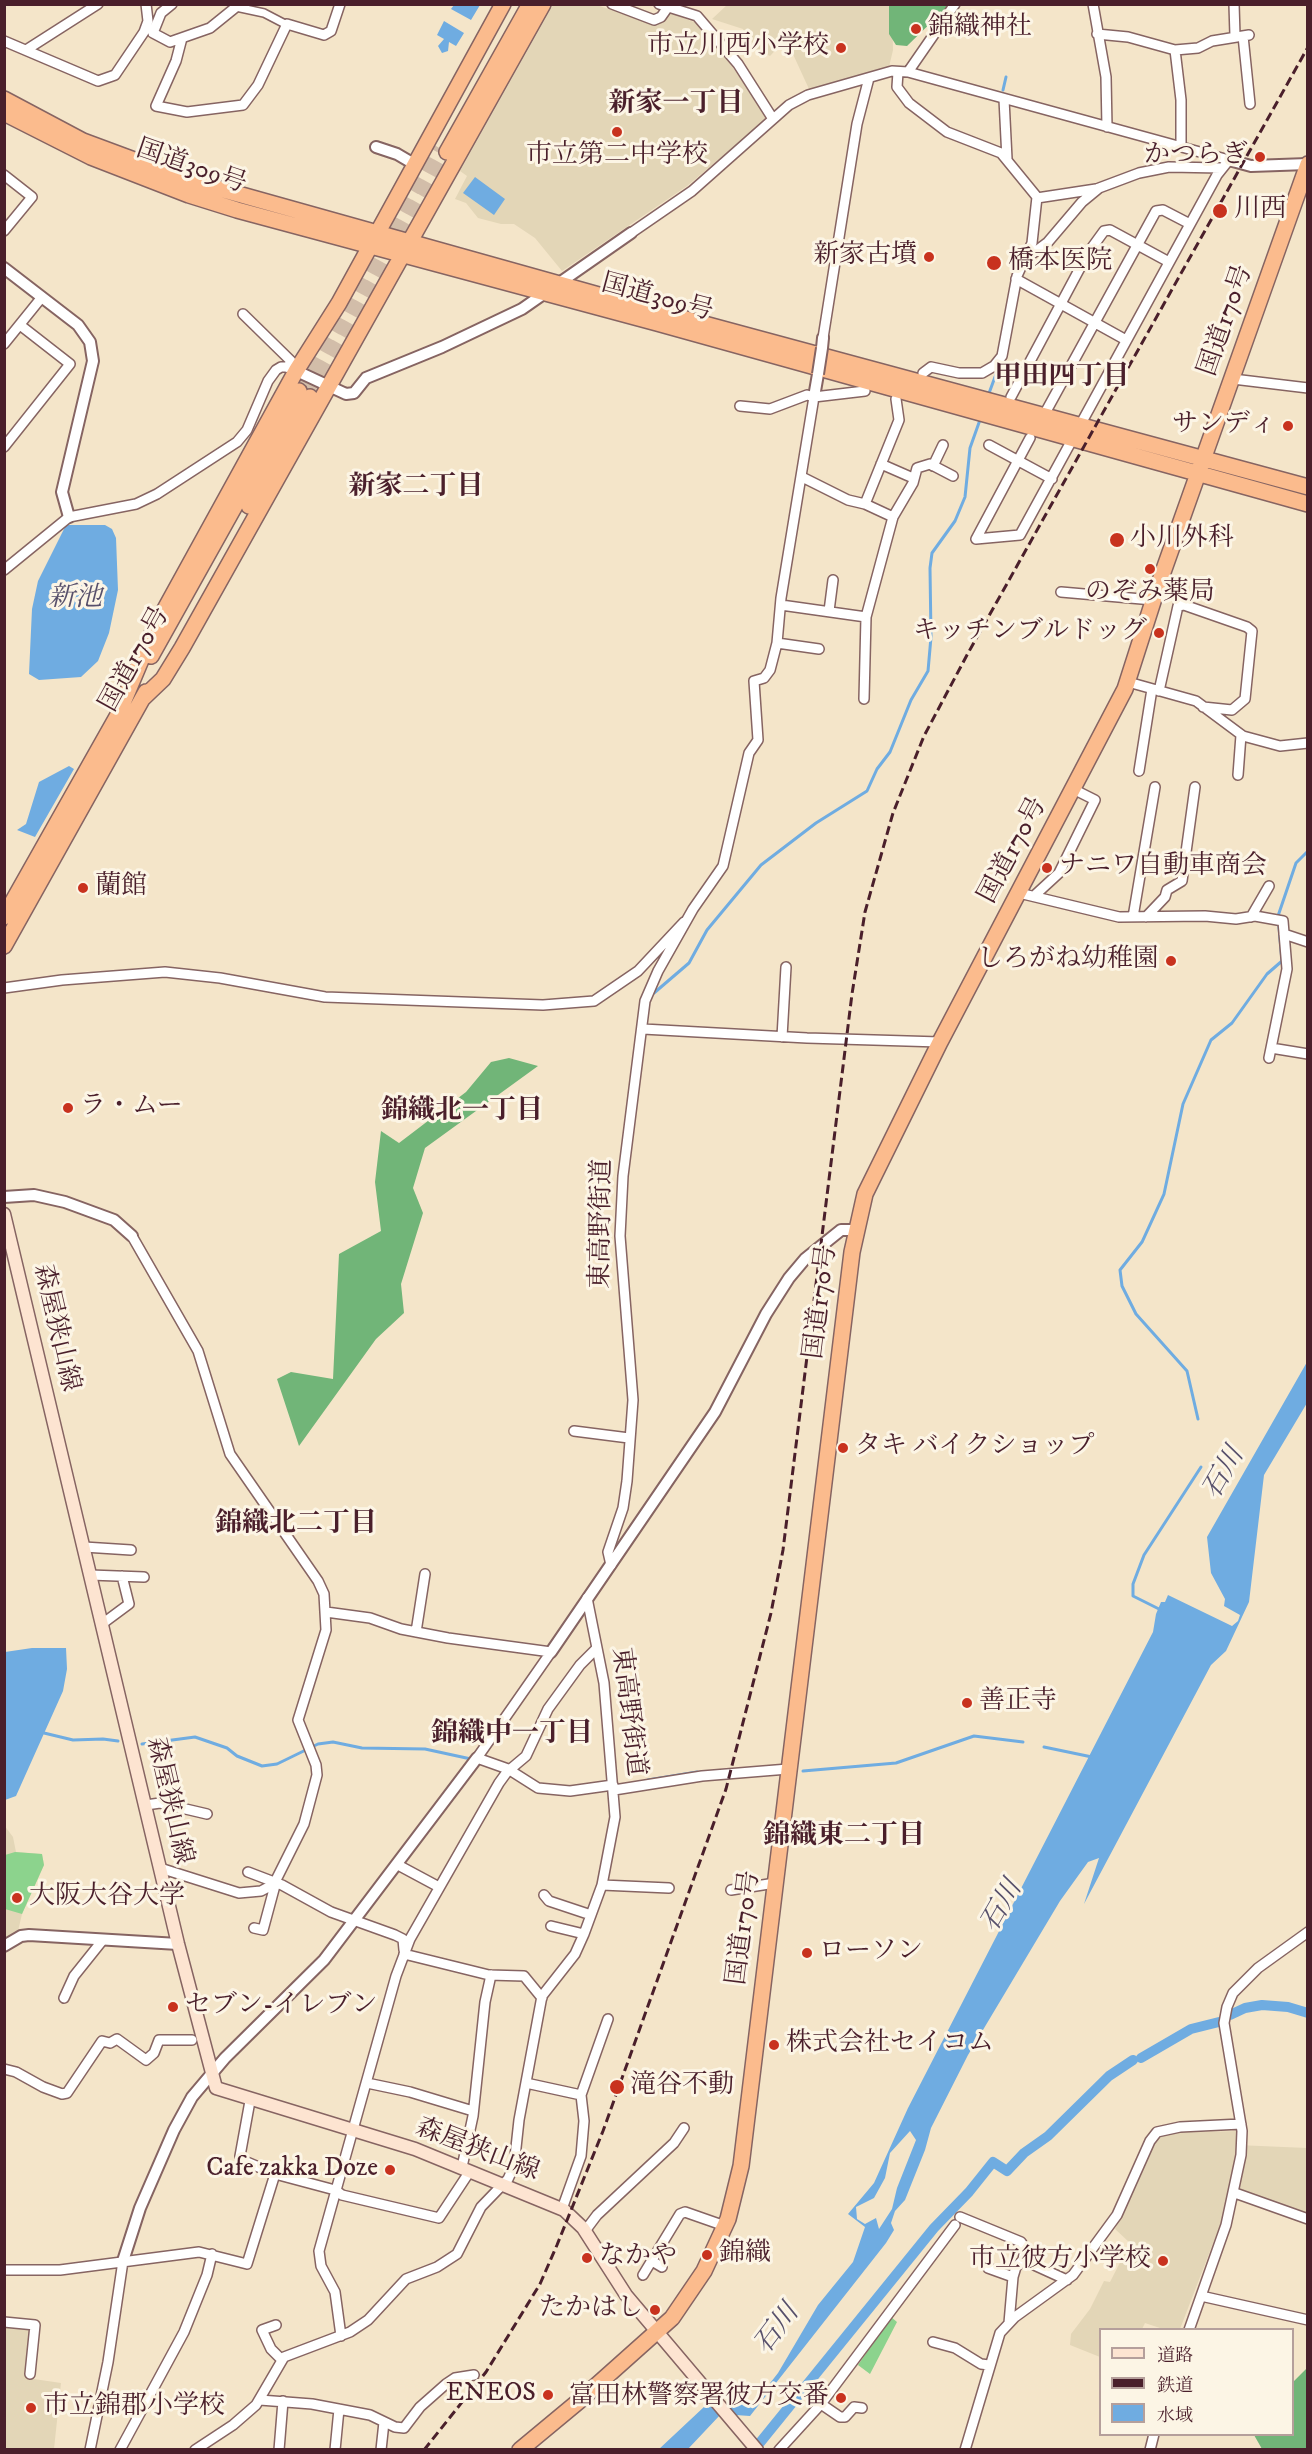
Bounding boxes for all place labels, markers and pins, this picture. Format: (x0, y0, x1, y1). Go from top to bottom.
place label: 錦織神社 (928, 13, 1032, 45)
marker: 錦織神社 (909, 22, 923, 36)
place label: 市立川西小学校 (647, 32, 829, 64)
marker: 市立川西小学校 (834, 41, 848, 55)
marker: 市立第二中学校 (610, 125, 624, 139)
place label: 市立第二中学校 (526, 141, 708, 173)
place label: かつらぎ (1144, 141, 1248, 173)
marker: かつらぎ (1253, 150, 1267, 164)
place label: 川西 (1234, 195, 1286, 227)
marker: 川西 (1211, 202, 1229, 220)
place label: 新家古墳 (813, 241, 917, 273)
place label: 橋本医院 (1008, 247, 1112, 279)
marker: 新家古墳 (922, 250, 936, 264)
marker: 橋本医院 (985, 254, 1003, 272)
place label: サンディ (1172, 410, 1276, 442)
marker: サンディ (1281, 419, 1295, 433)
place label: 小川外科 (1130, 524, 1234, 556)
marker: 小川外科 (1108, 531, 1126, 549)
marker: のぞみ薬局 (1143, 562, 1157, 576)
place label: のぞみ薬局 (1085, 578, 1215, 610)
place label: キッチンブルドッグ (913, 617, 1147, 649)
marker: キッチンブルドッグ (1152, 626, 1166, 640)
place label: ナニワ自動車商会 (1059, 852, 1267, 884)
marker: ナニワ自動車商会 (1040, 861, 1054, 875)
place label: 蘭館 (95, 872, 147, 904)
marker: 蘭館 (76, 881, 90, 895)
place label: しろがね幼稚園 (977, 945, 1159, 977)
marker: しろがね幼稚園 (1164, 954, 1178, 968)
place label: ラ・ムー (80, 1092, 183, 1124)
marker: ラ・ムー (61, 1101, 75, 1115)
place label: タキ バイクショップ (855, 1432, 1095, 1464)
marker: タキ バイクショップ (836, 1441, 850, 1455)
place label: 善正寺 (979, 1687, 1057, 1719)
marker: 善正寺 (960, 1696, 974, 1710)
place label: 大阪大谷大学 (29, 1882, 185, 1914)
marker: 大阪大谷大学 (10, 1891, 24, 1905)
place label: ローソン (819, 1937, 923, 1969)
marker: ローソン (800, 1946, 814, 1960)
place label: セブン-イレブン (185, 1991, 378, 2023)
marker: セブン-イレブン (166, 2000, 180, 2014)
place label: 株式会社セイコム (786, 2029, 994, 2061)
marker: 株式会社セイコム (767, 2038, 781, 2052)
place label: 滝谷不動 (630, 2071, 734, 2103)
marker: 滝谷不動 (608, 2078, 626, 2096)
place label: Cafe zakka Doze (206, 2154, 378, 2186)
marker: Cafe zakka Doze (383, 2163, 397, 2177)
place label: 錦織 (719, 2239, 771, 2271)
place label: なかや (599, 2242, 677, 2274)
place label: 市立彼方小学校 (969, 2245, 1151, 2277)
marker: 錦織 (700, 2248, 714, 2262)
marker: なかや (580, 2251, 594, 2265)
marker: 市立彼方小学校 (1156, 2254, 1170, 2268)
place label: たかはし (539, 2294, 643, 2326)
marker: たかはし (648, 2303, 662, 2317)
place label: ENEOS (446, 2379, 536, 2411)
place label: 富田林警察署彼方交番 (569, 2382, 829, 2414)
marker: ENEOS (541, 2388, 555, 2402)
marker: 富田林警察署彼方交番 (834, 2391, 848, 2405)
place label: 市立錦郡小学校 (43, 2392, 225, 2424)
marker: 市立錦郡小学校 (24, 2401, 38, 2415)

